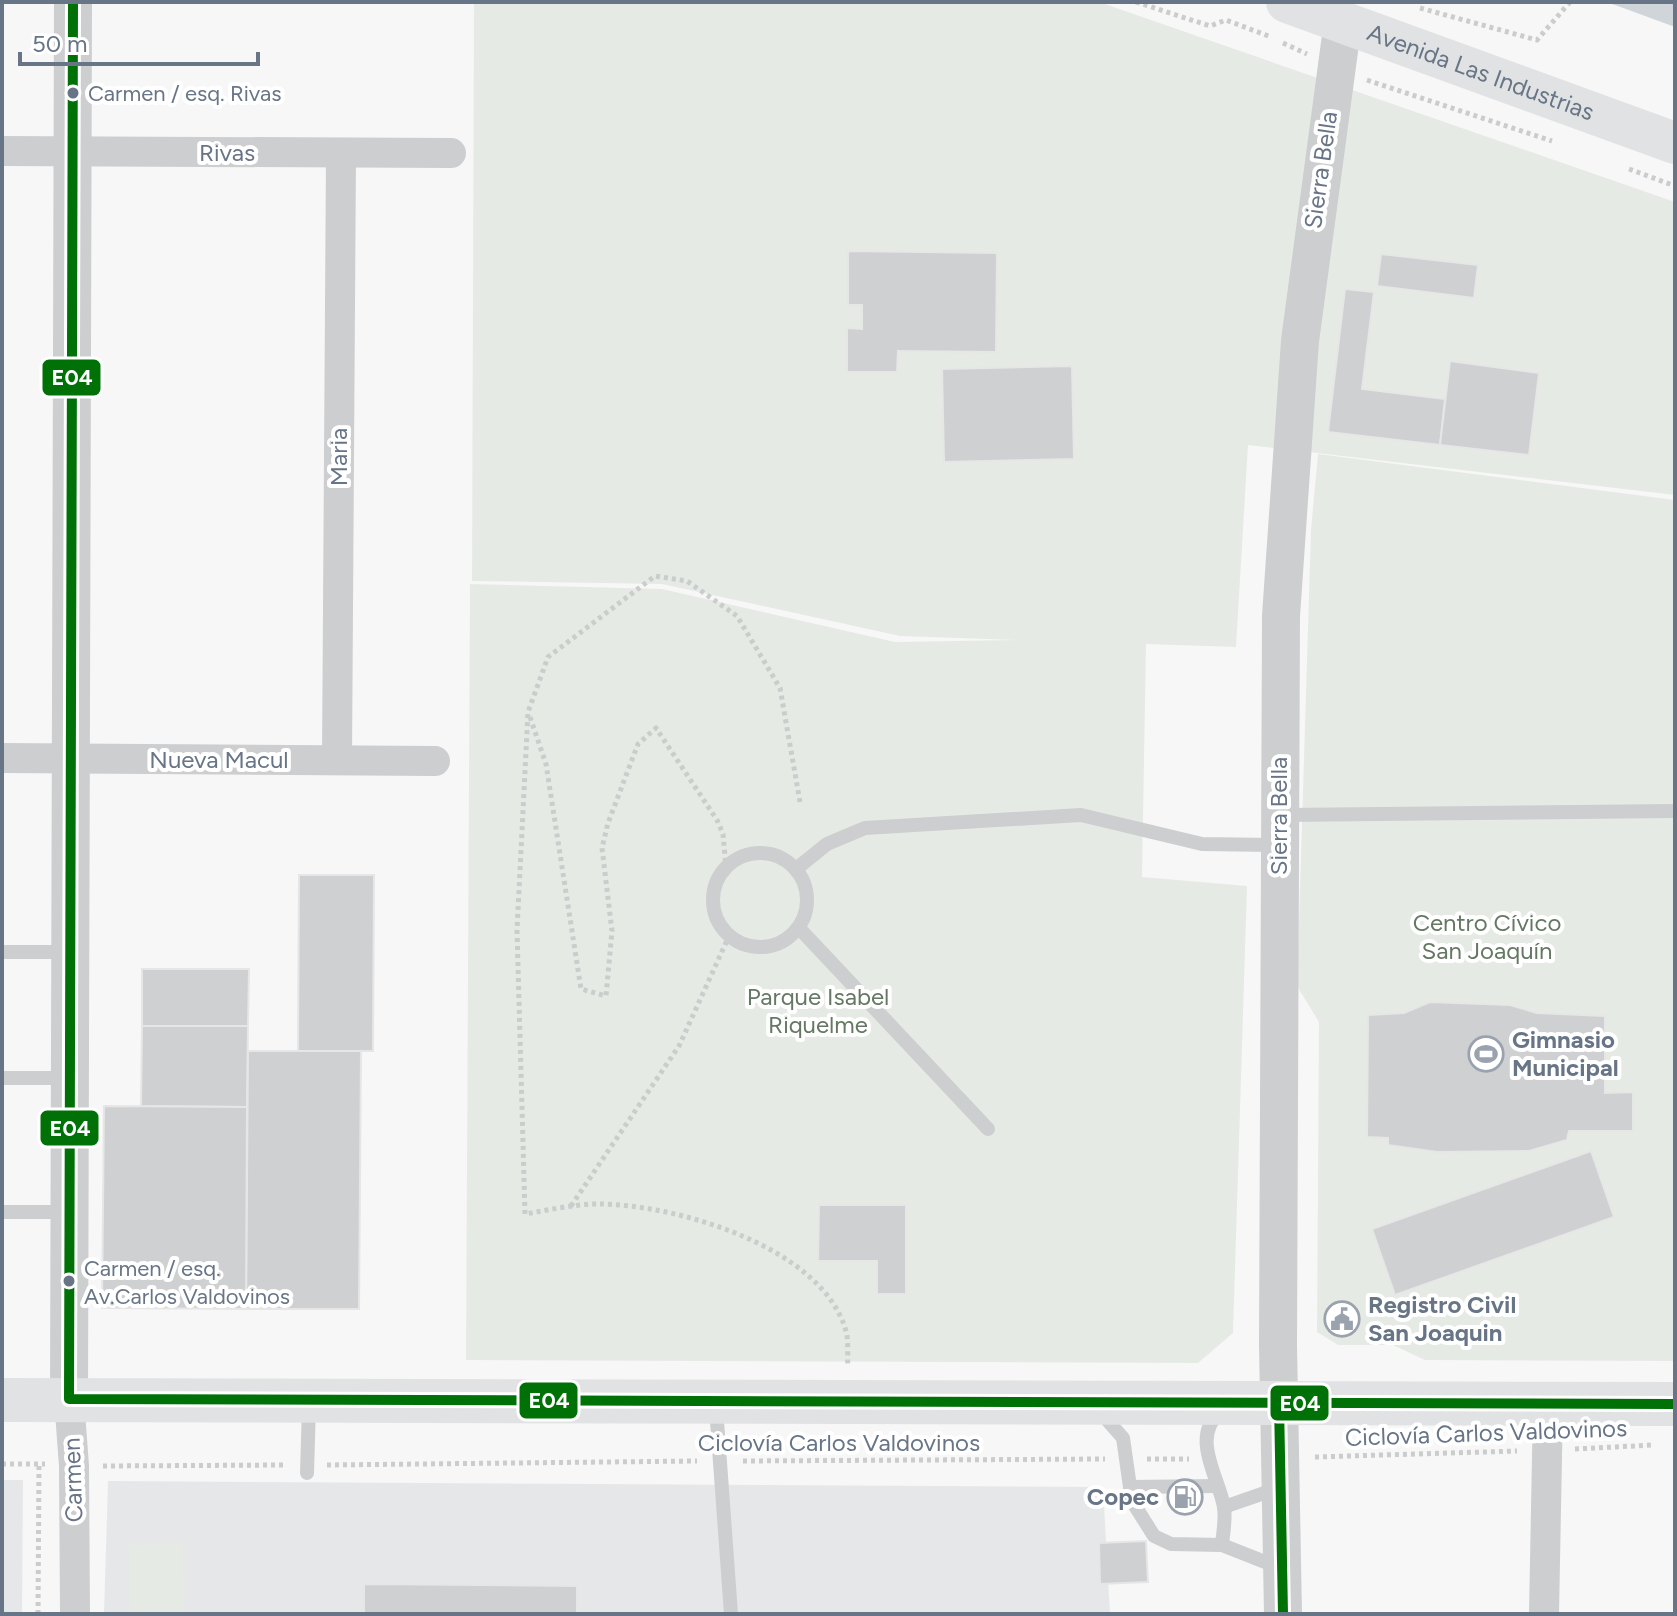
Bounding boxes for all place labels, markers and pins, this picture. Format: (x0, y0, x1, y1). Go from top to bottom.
place label: Carmen / esq. Rivas (88, 80, 281, 107)
marker: Carmen / esq. Rivas (65, 85, 81, 101)
place label: Gimnasio Municipal (1512, 1025, 1619, 1082)
sports icon: Gimnasio Municipal (1467, 1035, 1505, 1073)
place label: Carmen / esq. Av.Carlos Valdovinos (84, 1255, 290, 1310)
marker: Carmen / esq. Av.Carlos Valdovinos (61, 1273, 77, 1289)
place label: Registro Civil San Joaquin (1368, 1290, 1516, 1347)
public building icon: Registro Civil San Joaquin (1323, 1300, 1361, 1338)
fuel station icon: Copec (1166, 1478, 1204, 1516)
place label: Copec (1087, 1482, 1159, 1511)

